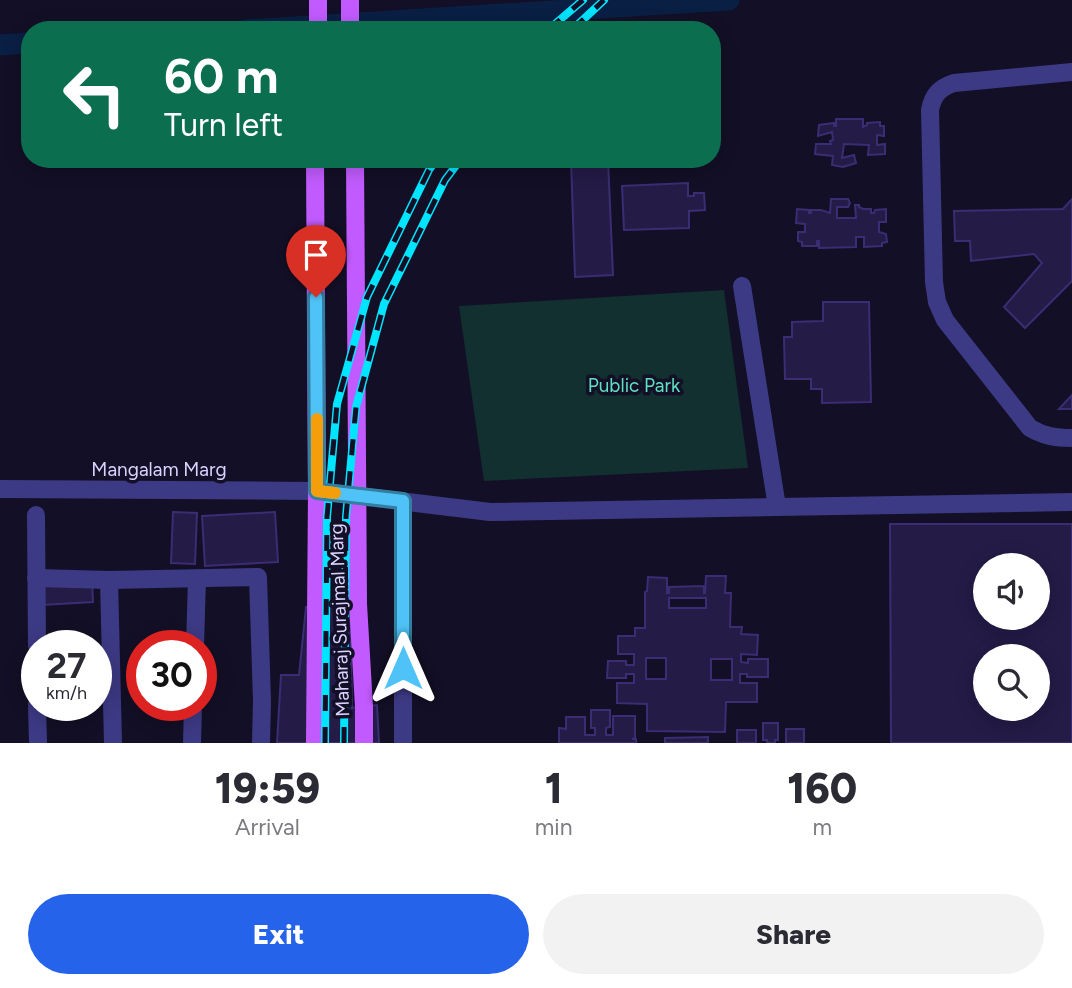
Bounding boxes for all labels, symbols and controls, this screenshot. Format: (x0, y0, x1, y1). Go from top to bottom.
text: 60 m (164, 46, 279, 105)
icon: left (49, 49, 140, 140)
text: Turn left (164, 106, 283, 144)
pin (286, 225, 346, 297)
icon: arrive (297, 236, 335, 274)
park label: Public Park (588, 374, 681, 397)
street label: Mangalam Marg (91, 458, 227, 481)
street label: Maharaj Surajmal Marg (325, 523, 354, 717)
map controls (973, 553, 1050, 721)
button: sound (973, 553, 1050, 630)
speed limit sign: 30 (126, 630, 217, 721)
position arrow (366, 631, 440, 705)
button: search (973, 644, 1050, 721)
text: 27 (47, 645, 86, 687)
text: km/h (46, 682, 87, 704)
text: 19:59 (215, 763, 320, 814)
text: 1 (545, 763, 563, 814)
text: 160 (787, 763, 857, 814)
text: Arrival (235, 813, 300, 841)
text: min (535, 813, 573, 841)
text: m (812, 813, 832, 841)
button: Exit (28, 894, 529, 974)
button: Share (543, 894, 1044, 974)

